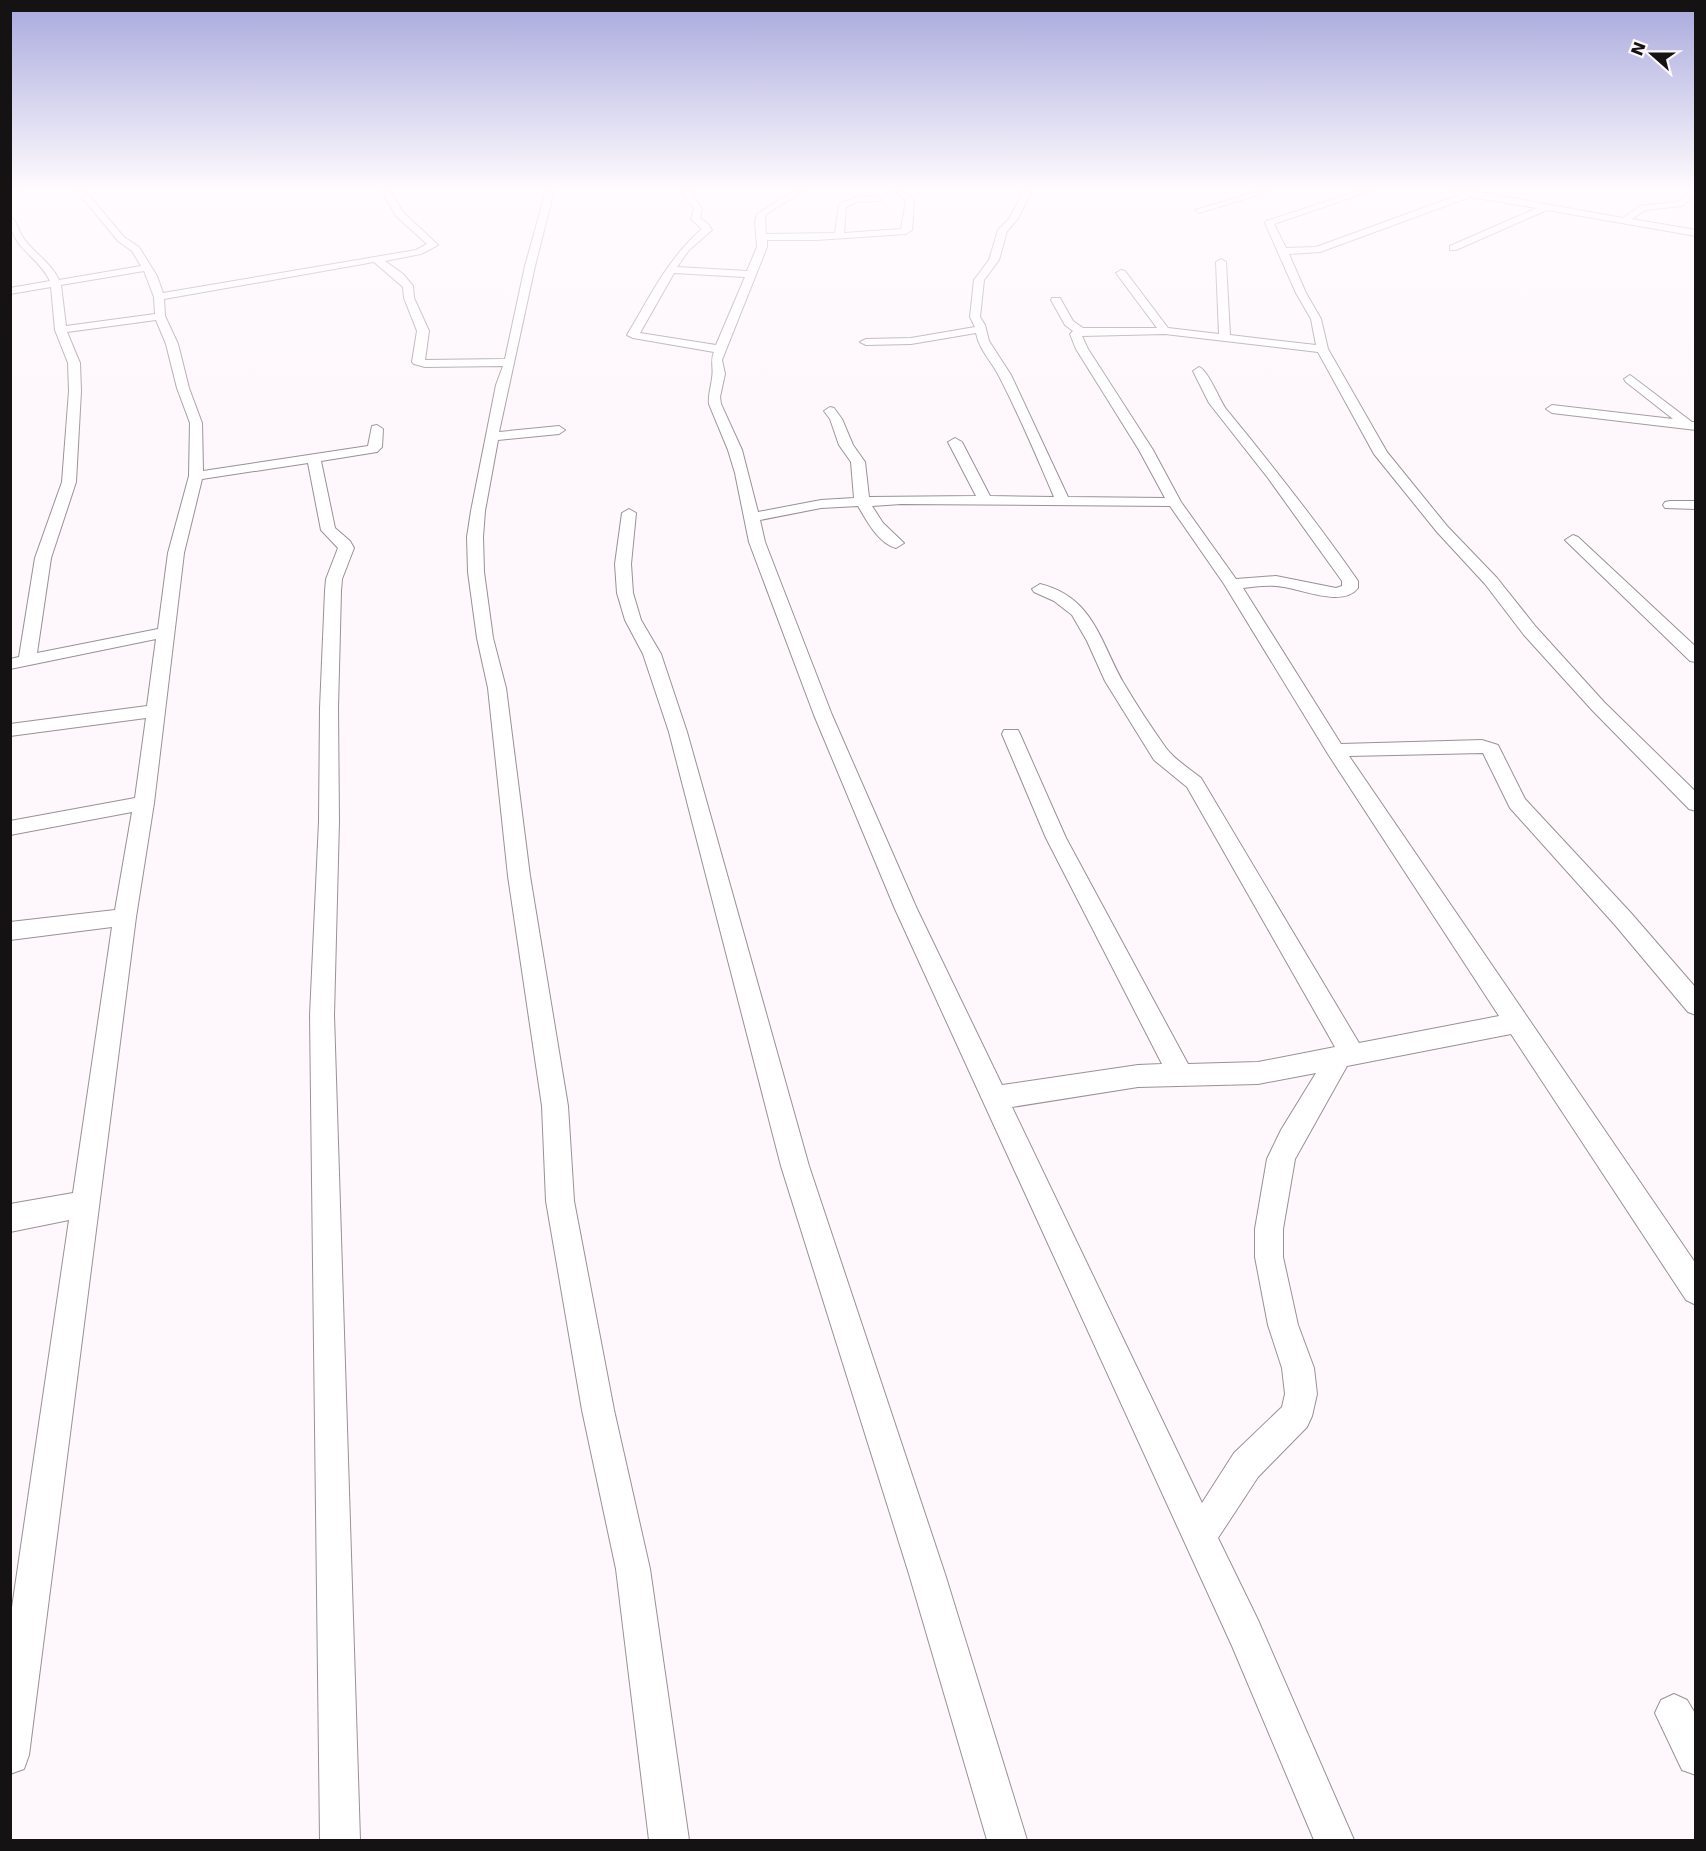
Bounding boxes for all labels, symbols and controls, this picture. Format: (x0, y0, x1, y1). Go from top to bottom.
north arrow (1622, 24, 1682, 84)
text: N (1627, 39, 1650, 58)

